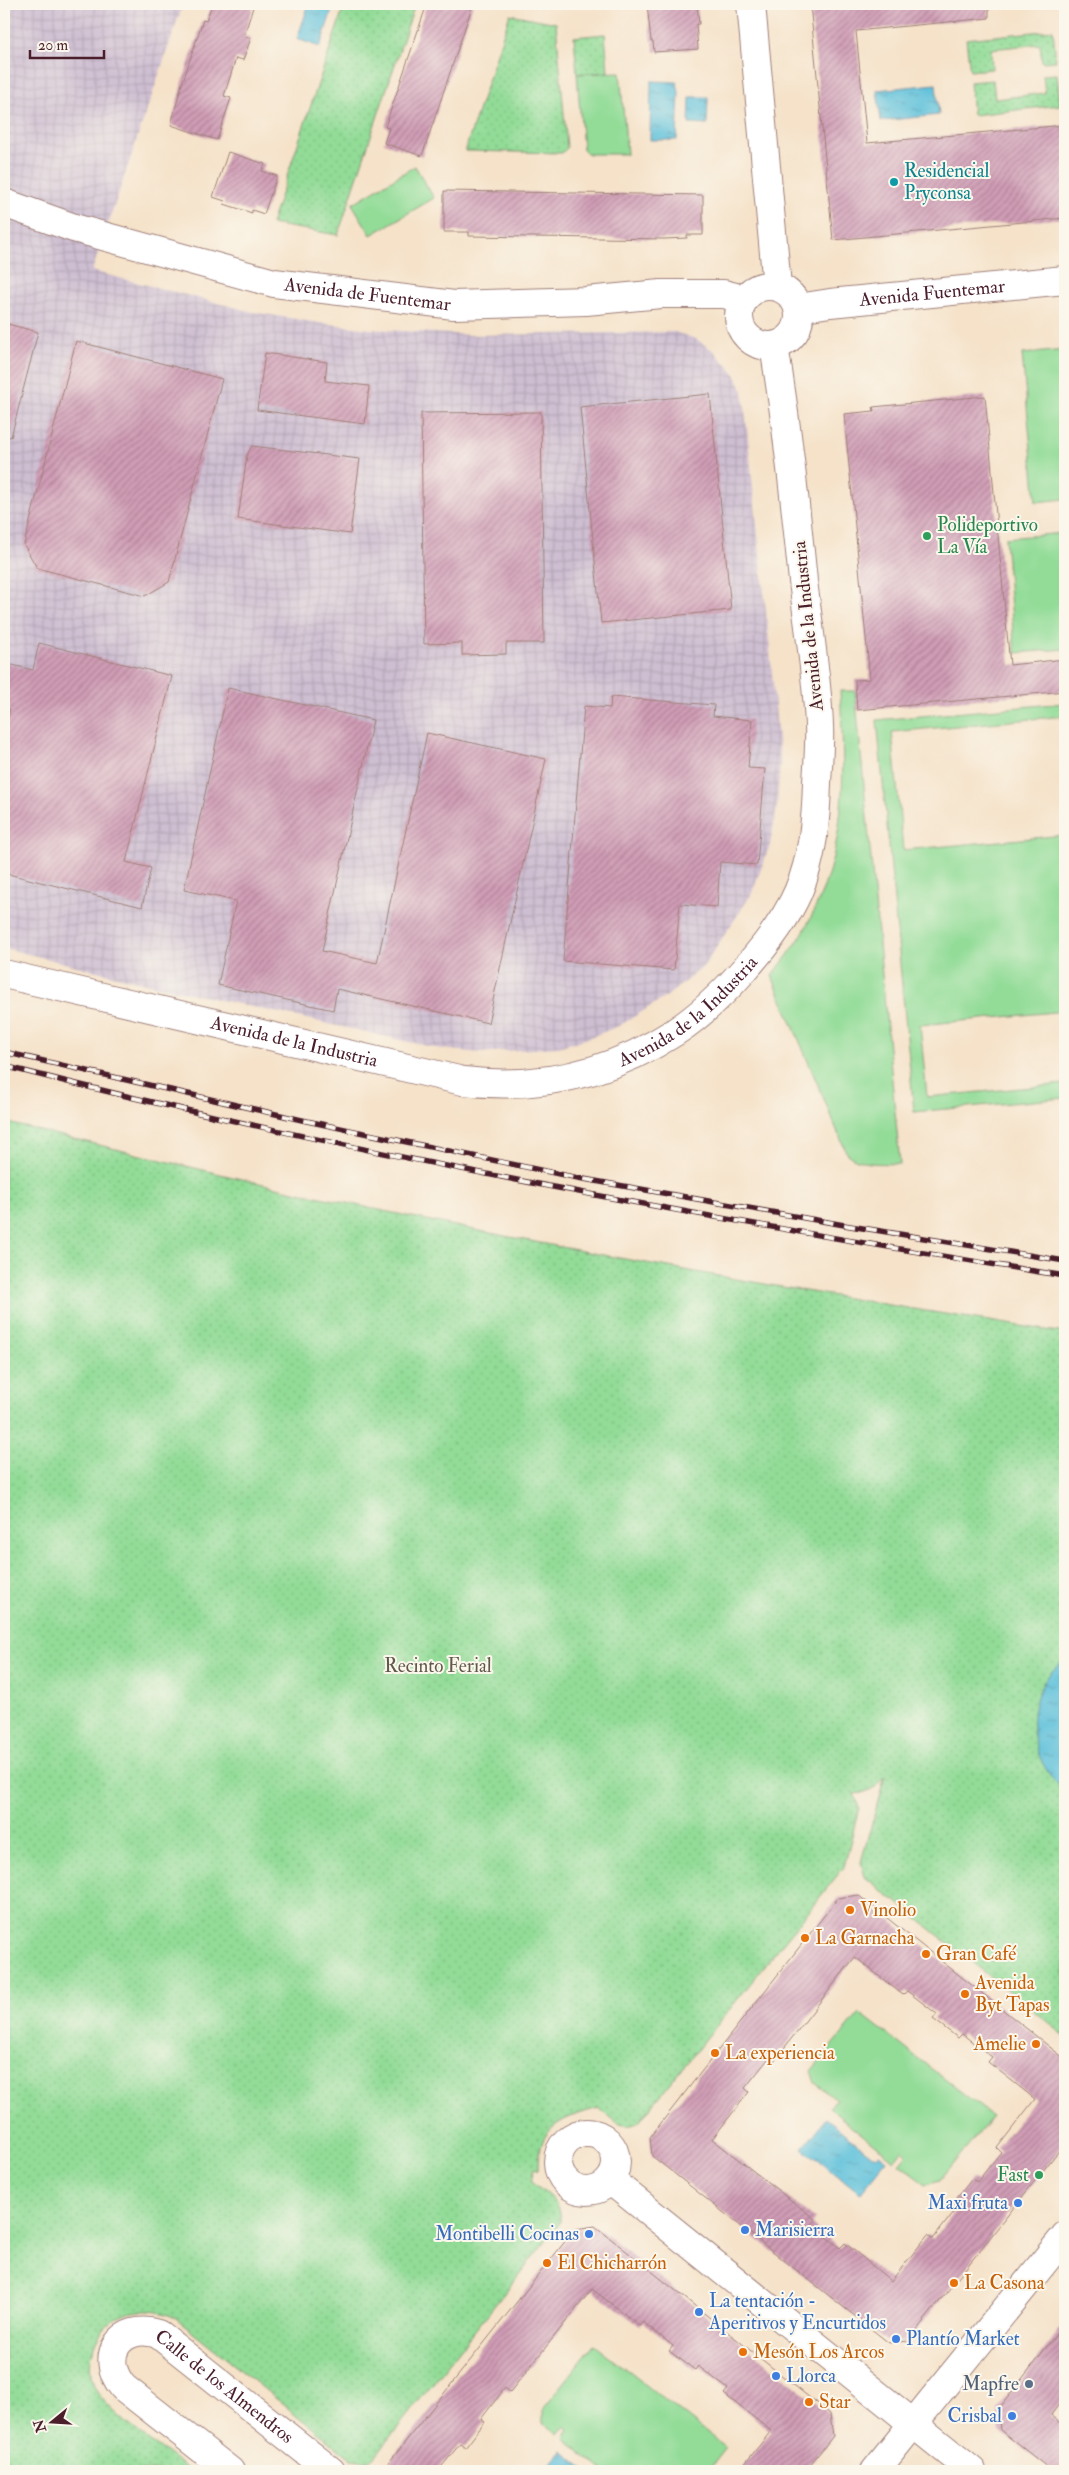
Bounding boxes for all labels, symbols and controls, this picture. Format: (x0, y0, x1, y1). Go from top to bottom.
scale bar (30, 28, 104, 60)
text: 20 m (38, 36, 68, 55)
place label: Residencial Pryconsa (904, 159, 989, 205)
marker: Residencial Pryconsa (888, 176, 900, 188)
street label: Avenida de Fuentemar (282, 272, 452, 317)
street label: Avenida Fuentemar (857, 274, 1006, 312)
place label: Polideportivo La Vía (937, 513, 1038, 559)
marker: Polideportivo La Vía (921, 530, 933, 542)
street label: Avenida de la Industria (787, 540, 829, 713)
street label: Avenida de la Industria (614, 951, 763, 1073)
street label: Avenida de la Industria (207, 1010, 380, 1073)
park label: Recinto Ferial (384, 1654, 492, 1678)
place label: Vinolio (860, 1898, 916, 1922)
marker: Vinolio (844, 1904, 856, 1916)
place label: La Garnacha (815, 1926, 915, 1950)
marker: La Garnacha (799, 1932, 811, 1944)
place label: Gran Café (936, 1942, 1016, 1966)
marker: Gran Café (920, 1948, 932, 1960)
place label: Avenida Byt Tapas (974, 1971, 1050, 2018)
marker: Avenida Byt Tapas (959, 1988, 971, 2000)
place label: Amelie (973, 2032, 1026, 2056)
marker: Amelie (1030, 2038, 1042, 2050)
place label: La experiencia (725, 2041, 835, 2066)
marker: La experiencia (709, 2047, 721, 2059)
place label: Fast (997, 2163, 1029, 2187)
marker: Fast (1033, 2169, 1045, 2181)
place label: Maxi fruta (927, 2191, 1008, 2215)
marker: Maxi fruta (1012, 2197, 1024, 2209)
place label: Marisierra (755, 2218, 835, 2242)
place label: Montibelli Cocinas (435, 2222, 579, 2246)
marker: Marisierra (739, 2224, 751, 2236)
marker: Montibelli Cocinas (583, 2228, 595, 2240)
place label: El Chicharrón (557, 2251, 667, 2275)
marker: El Chicharrón (541, 2257, 553, 2269)
place label: La Casona (964, 2271, 1045, 2295)
marker: La Casona (948, 2277, 960, 2289)
place label: La tentación - Aperitivos y Encurtidos (708, 2289, 886, 2336)
marker: La tentación - Aperitivos y Encurtidos (693, 2306, 705, 2318)
street label: Calle de los Almendros (150, 2324, 299, 2449)
place label: Plantío Market (906, 2327, 1020, 2351)
marker: Plantío Market (890, 2333, 902, 2345)
place label: Mesón Los Arcos (753, 2340, 884, 2364)
marker: Mesón Los Arcos (737, 2346, 749, 2358)
place label: Llorca (786, 2364, 836, 2388)
marker: Llorca (770, 2370, 782, 2382)
place label: Mapfre (962, 2372, 1019, 2397)
marker: Mapfre (1023, 2378, 1035, 2390)
place label: Star (819, 2390, 851, 2414)
marker: Star (803, 2396, 815, 2408)
north arrow (28, 2398, 78, 2448)
place label: Crisbal (948, 2404, 1002, 2428)
marker: Crisbal (1006, 2410, 1018, 2422)
text: N (30, 2417, 50, 2435)

